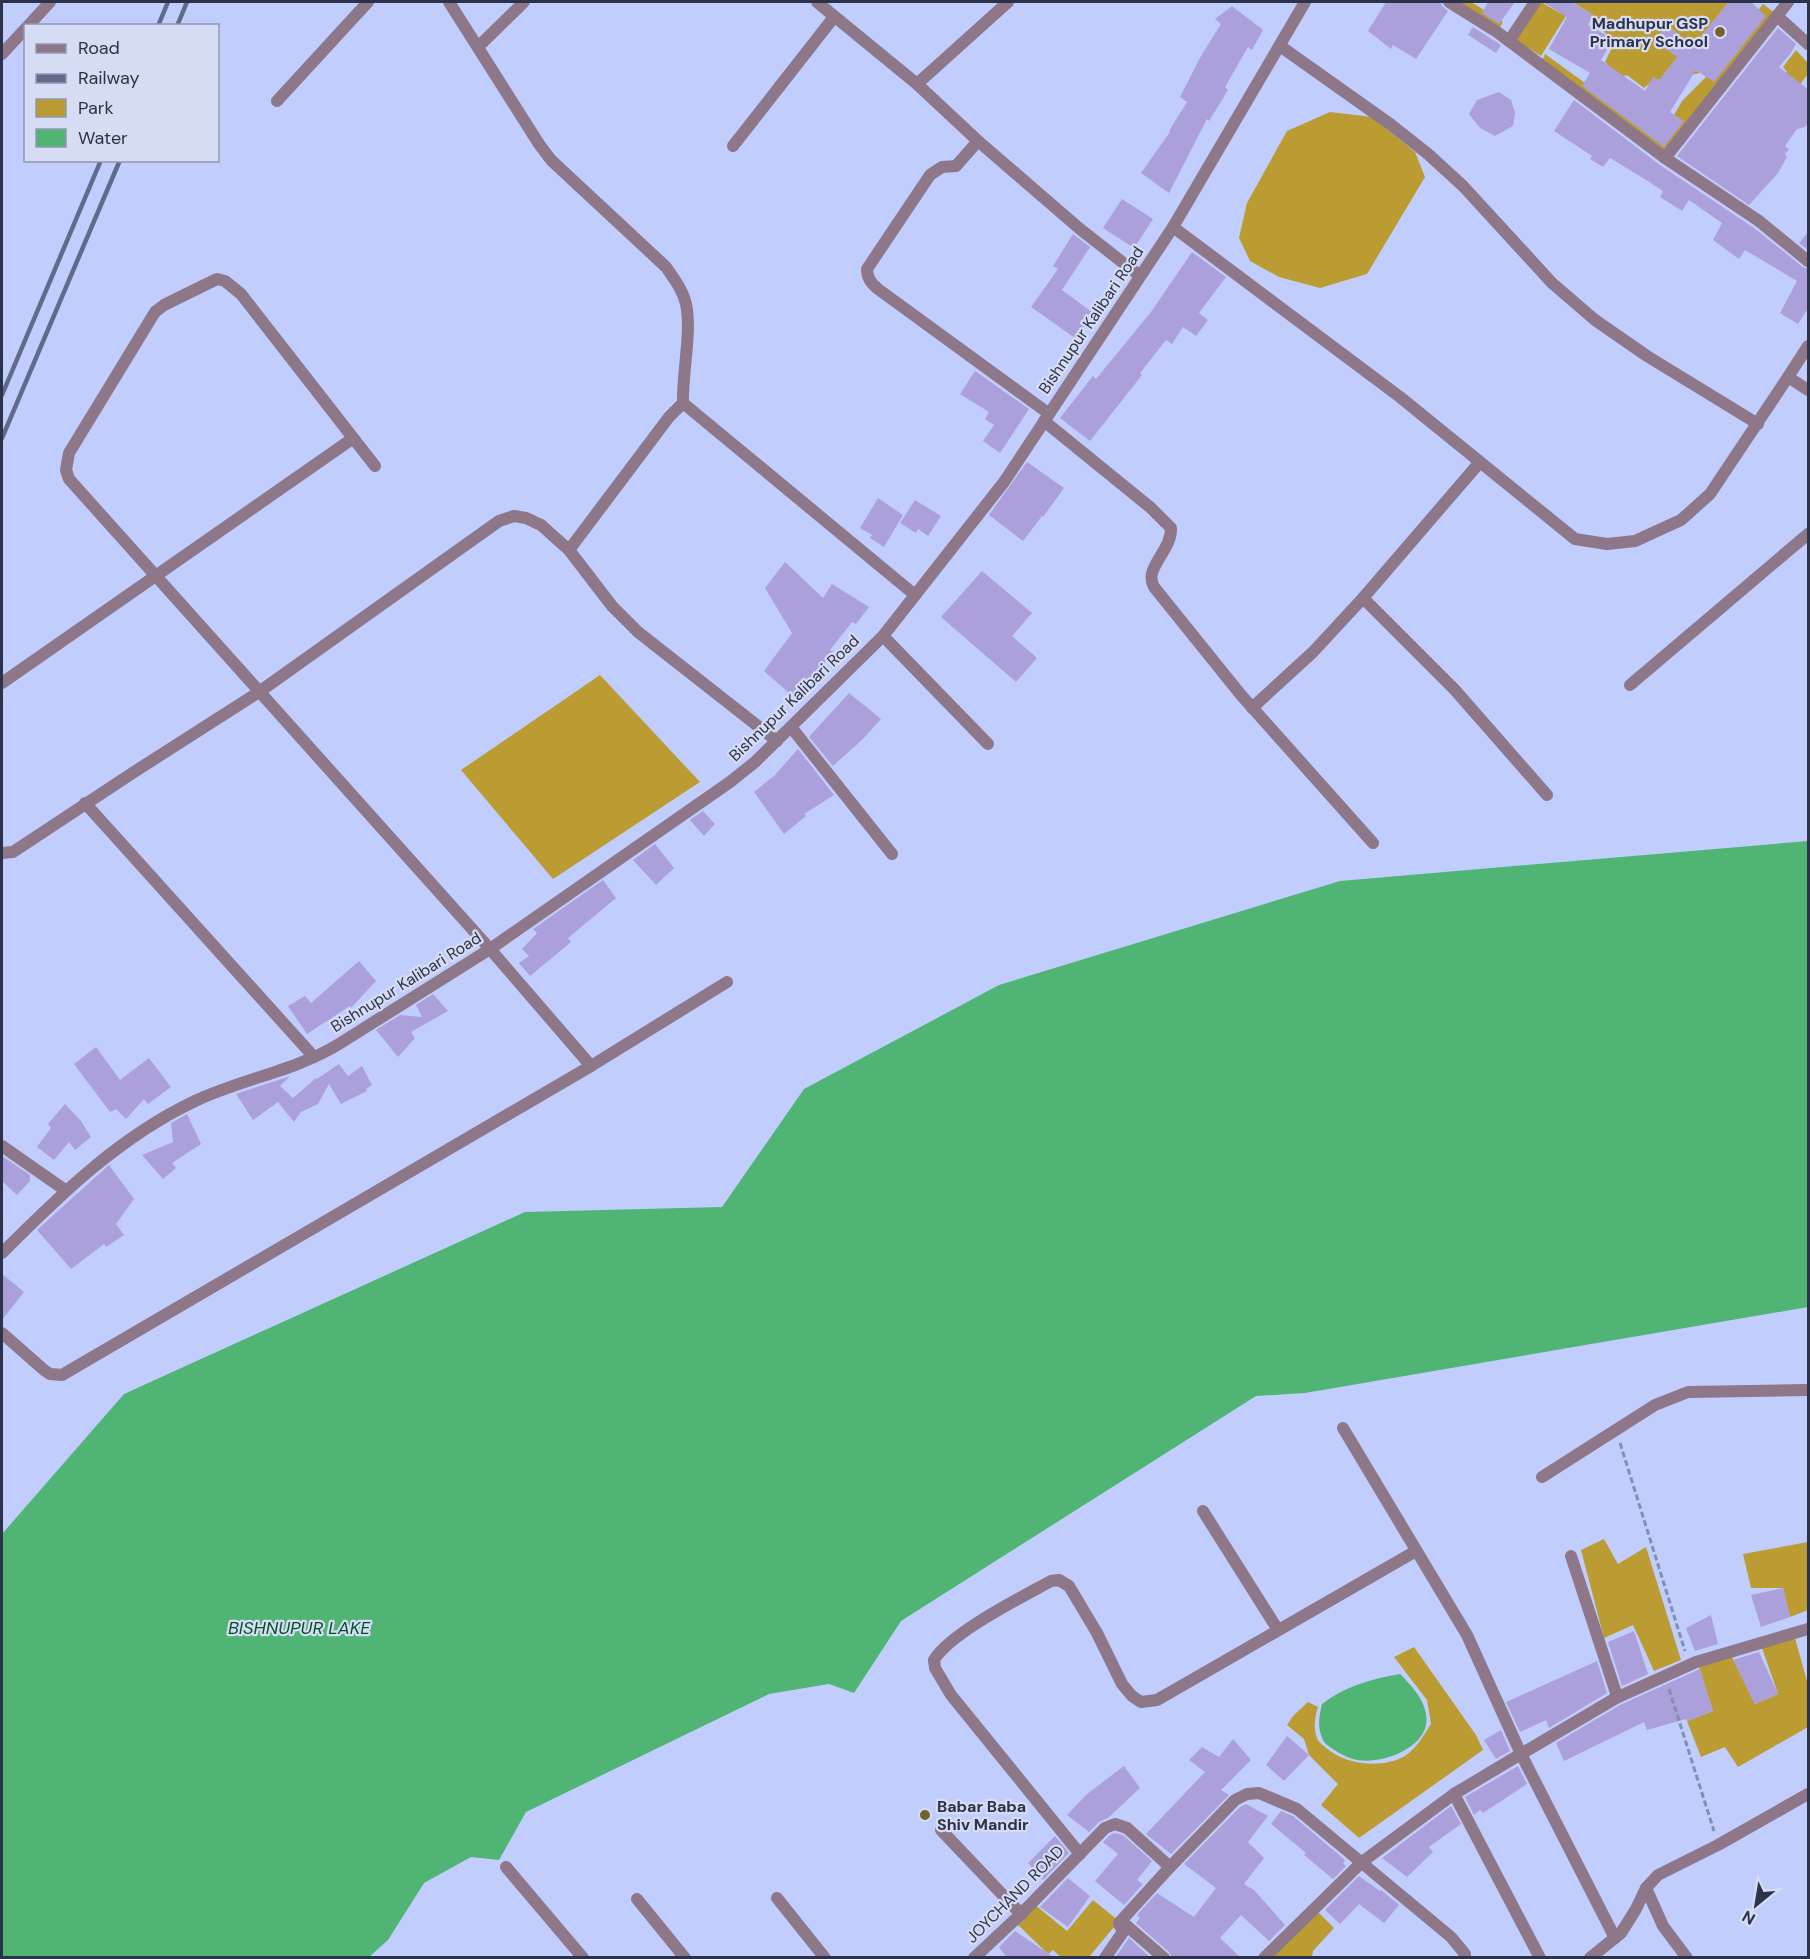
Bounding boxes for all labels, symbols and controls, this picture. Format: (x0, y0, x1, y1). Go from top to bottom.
place label: Madhupur GSP Primary School (1590, 13, 1708, 52)
legend (24, 24, 219, 162)
marker: Madhupur GSP Primary School (1713, 25, 1727, 39)
text: Road (78, 36, 120, 60)
text: Railway (78, 66, 140, 90)
text: Park (78, 96, 114, 120)
text: Water (78, 126, 128, 150)
street label: Bishnupur Kalibari Road (1034, 242, 1148, 398)
street label: Bishnupur Kalibari Road (724, 630, 864, 766)
street label: Bishnupur Kalibari Road (327, 927, 485, 1037)
water label: BISHNUPUR LAKE (228, 1616, 371, 1640)
place label: Babar Baba Shiv Mandir (937, 1796, 1029, 1835)
marker: Babar Baba Shiv Mandir (918, 1808, 932, 1822)
street label: JOYCHAND ROAD (962, 1841, 1068, 1947)
north arrow (1726, 1875, 1786, 1935)
text: N (1738, 1906, 1759, 1930)

